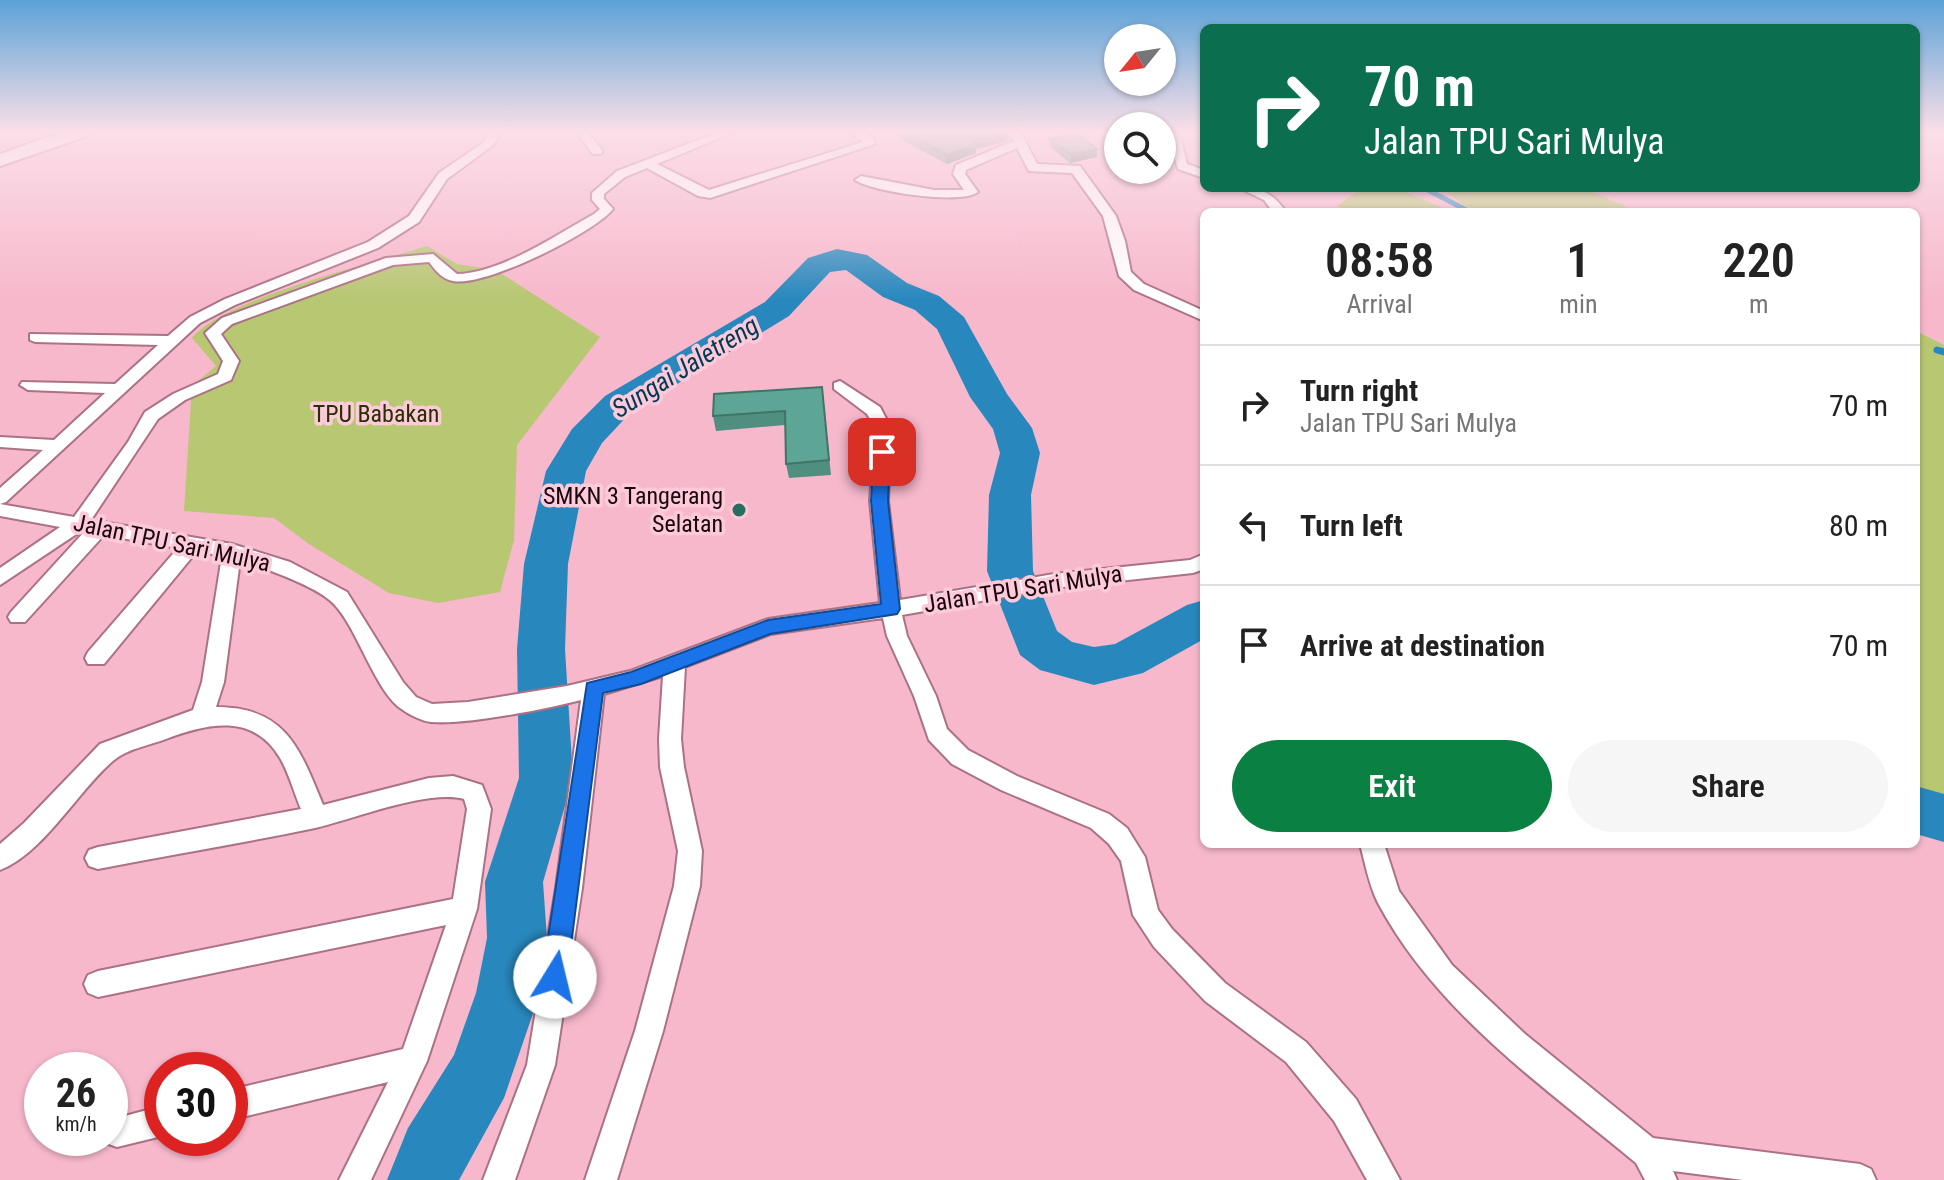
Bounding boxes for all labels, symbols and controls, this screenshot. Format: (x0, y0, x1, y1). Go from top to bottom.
north arrow (1104, 24, 1176, 96)
map controls (1104, 24, 1176, 184)
text: 70 m (1364, 54, 1475, 120)
icon: right (1232, 56, 1336, 160)
button: search (1104, 112, 1176, 184)
text: Jalan TPU Sari Mulya (1364, 121, 1665, 163)
text: 08:58 (1325, 232, 1434, 289)
text: 1 (1566, 232, 1590, 289)
text: 220 (1723, 232, 1795, 289)
text: Arrival (1347, 289, 1413, 319)
text: min (1559, 289, 1597, 319)
text: m (1749, 289, 1769, 319)
water label: Sungai Jaletreng (606, 310, 764, 424)
text: Turn right (1300, 373, 1418, 408)
icon: right (1232, 383, 1276, 427)
text: 70 m (1829, 388, 1888, 423)
park label: TPU Babakan (313, 400, 439, 428)
text: Jalan TPU Sari Mulya (1300, 408, 1517, 438)
pin (848, 418, 916, 486)
icon: arrive (860, 430, 904, 474)
place label: SMKN 3 Tangerang Selatan (543, 482, 723, 538)
marker: SMKN 3 Tangerang Selatan (730, 501, 748, 519)
icon: left (1232, 503, 1276, 547)
street label: Jalan TPU Sari Mulya (71, 508, 273, 578)
text: Turn left (1300, 508, 1403, 543)
text: 80 m (1829, 508, 1888, 543)
street label: Jalan TPU Sari Mulya (922, 559, 1124, 619)
icon: arrive (1232, 623, 1276, 667)
text: Arrive at destination (1300, 628, 1545, 663)
text: 70 m (1829, 628, 1888, 663)
button: Exit (1232, 740, 1552, 832)
button: Share (1568, 740, 1888, 832)
position arrow (513, 935, 597, 1019)
speed limit sign: 30 (144, 1052, 248, 1156)
text: 26 (56, 1070, 96, 1117)
text: km/h (55, 1112, 97, 1136)

